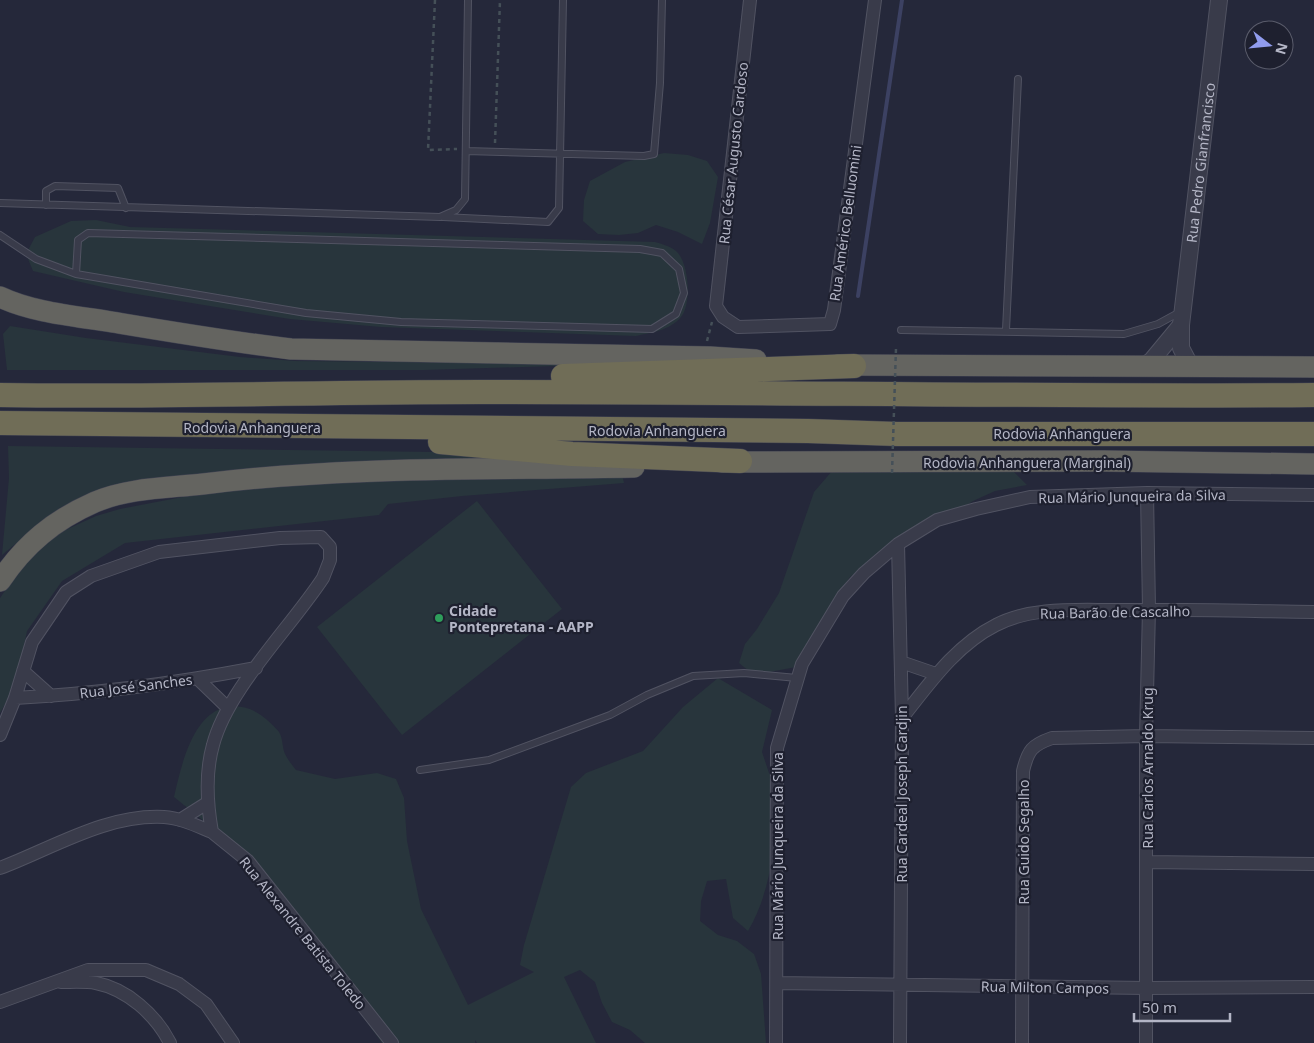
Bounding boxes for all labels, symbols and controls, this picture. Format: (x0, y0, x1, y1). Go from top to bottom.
north arrow (1244, 20, 1294, 70)
text: N (1271, 41, 1293, 57)
street label: Rua César Augusto Cardoso (714, 61, 752, 245)
street label: Rua Pedro Gianfrancisco (1181, 82, 1219, 244)
street label: Rua Américo Belluomini (825, 144, 865, 302)
street label: Rodovia Anhanguera (183, 418, 321, 437)
street label: Rodovia Anhanguera (588, 421, 726, 440)
street label: Rodovia Anhanguera (993, 424, 1131, 443)
street label: Rodovia Anhanguera (Marginal) (923, 453, 1131, 472)
street label: Rua Mário Junqueira da Silva (1038, 485, 1226, 507)
place label: Cidade Pontepretana - AAPP (449, 601, 594, 636)
street label: Rua Barão de Cascalho (1040, 601, 1190, 623)
marker: Cidade Pontepretana - AAPP (433, 612, 445, 624)
street label: Rua José Sanches (78, 670, 194, 702)
street label: Rua Carlos Arnaldo Krug (1138, 687, 1157, 849)
street label: Rua Cardeal Joseph Cardjin (892, 705, 911, 883)
street label: Rua Mário Junqueira da Silva (768, 752, 787, 940)
street label: Rua Guido Segalho (1014, 780, 1033, 904)
street label: Rua Alexandre Batista Toledo (235, 853, 371, 1013)
street label: Rua Milton Campos (981, 976, 1110, 998)
scale bar (1134, 990, 1230, 1022)
text: 50 m (1142, 997, 1177, 1017)

